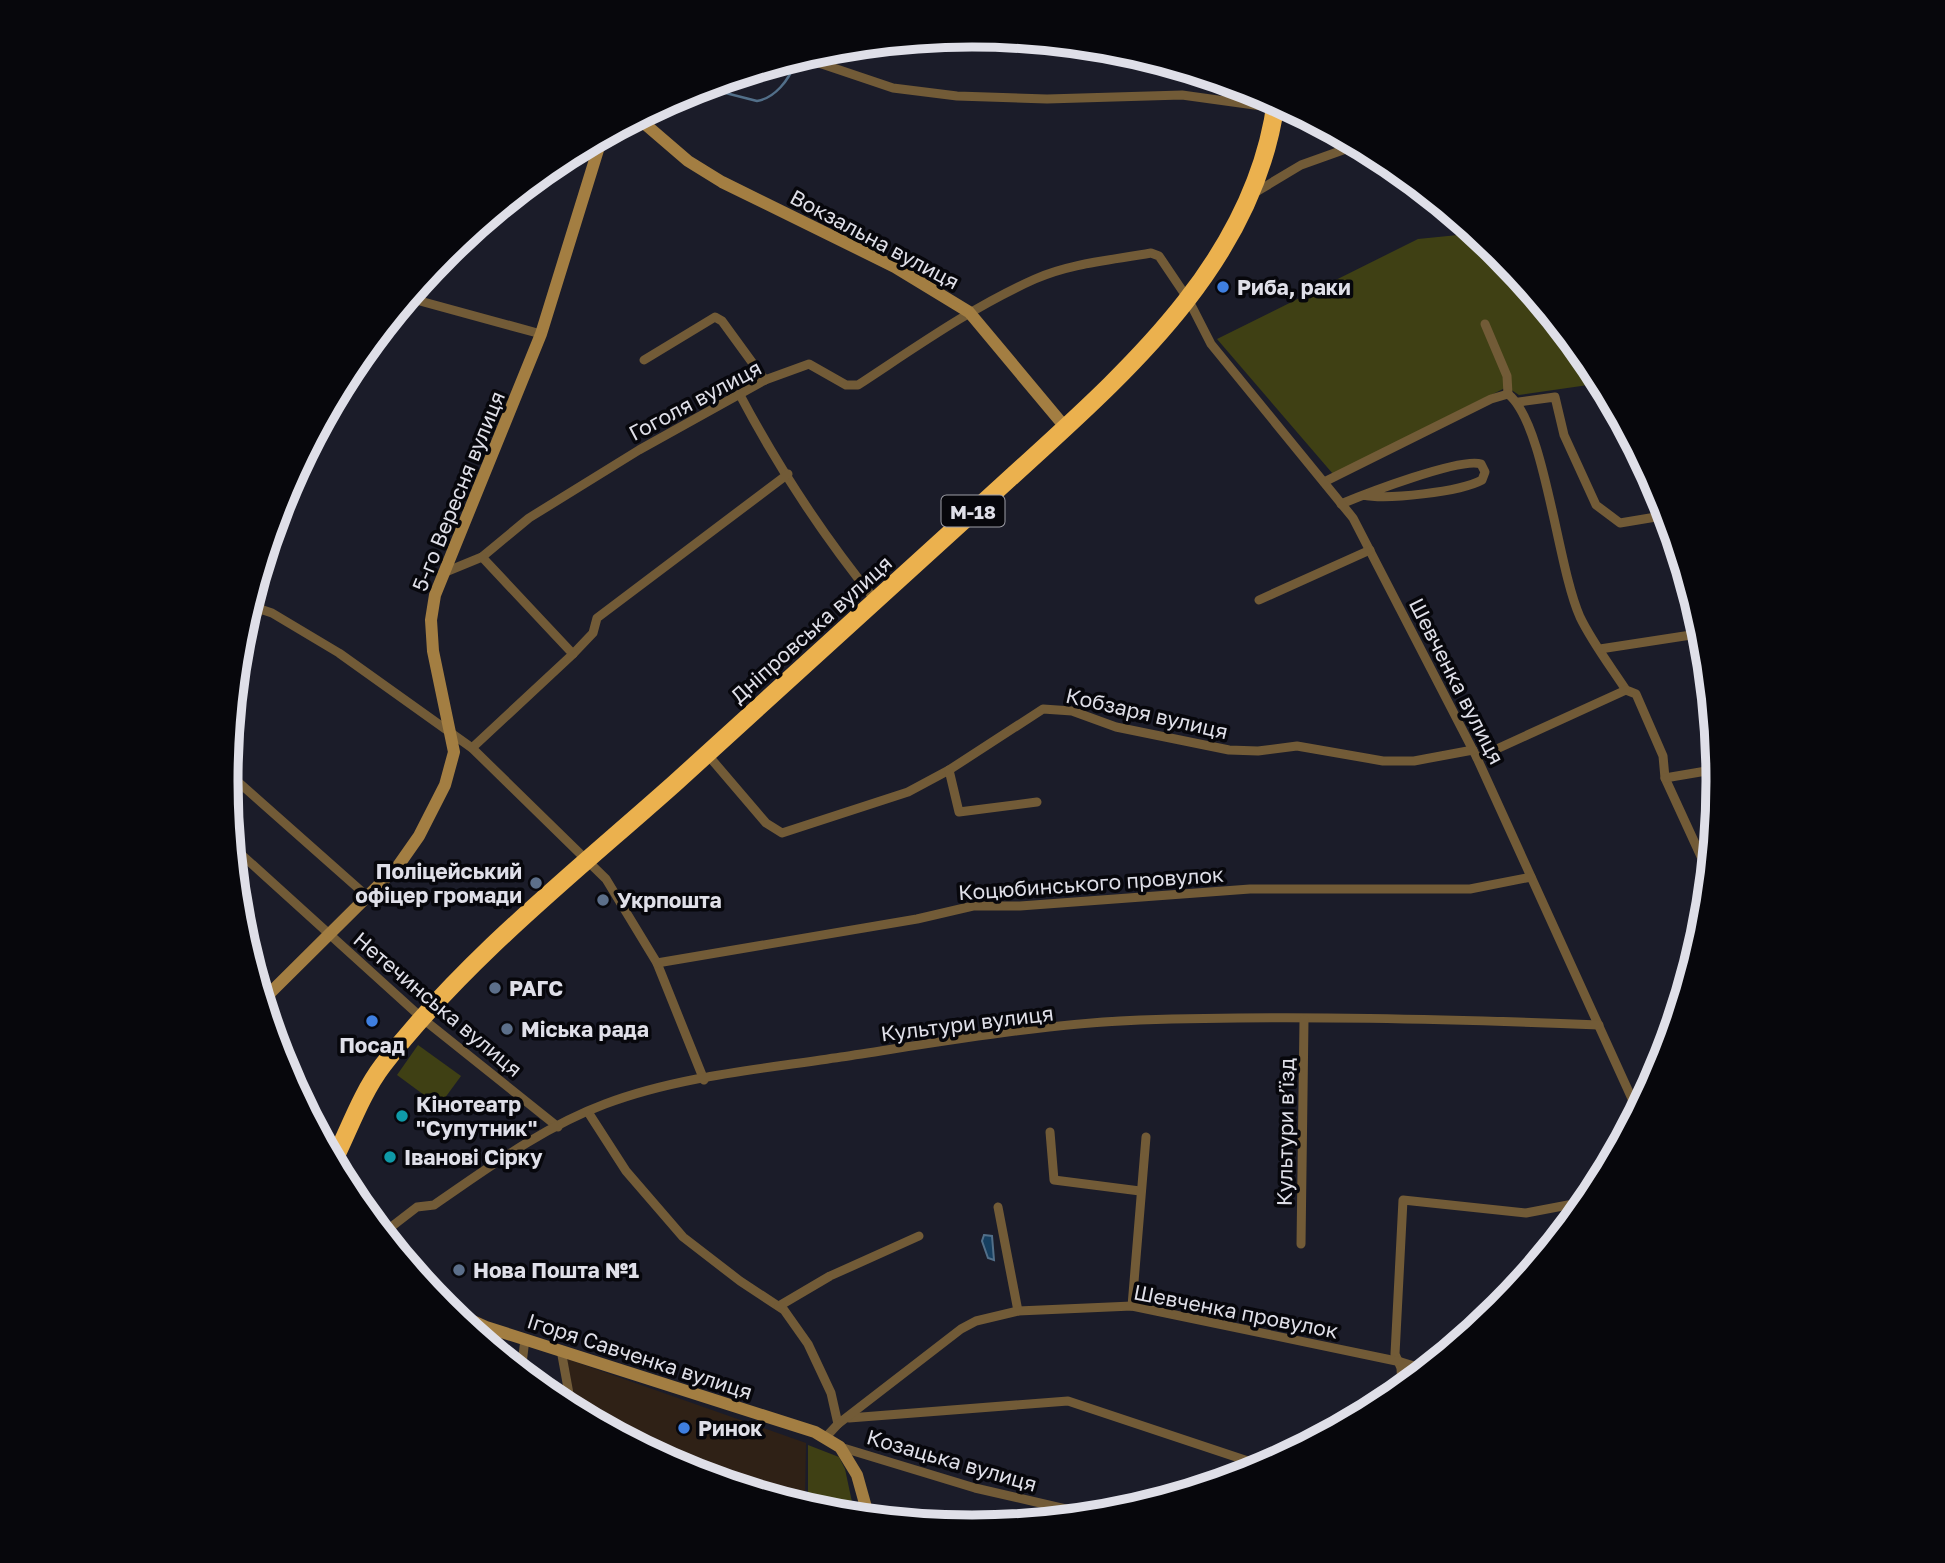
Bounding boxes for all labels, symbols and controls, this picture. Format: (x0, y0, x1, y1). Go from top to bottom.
street label: Вокзальна вулиця (786, 183, 964, 295)
place label: Риба, раки (1237, 274, 1351, 300)
marker: Риба, раки (1215, 279, 1231, 295)
street label: Гоголя вулиця (624, 354, 766, 446)
street label: 5-го Вересня вулиця (406, 387, 510, 595)
road number: М-18 (942, 496, 1004, 526)
street label: Дніпровська вулиця (725, 550, 897, 708)
street label: Шевченка вулиця (1404, 594, 1510, 768)
street label: Кобзаря вулиця (1063, 682, 1231, 744)
place label: Поліцейський офіцер громади (355, 858, 522, 908)
street label: Коцюбинського провулок (957, 861, 1225, 905)
marker: Поліцейський офіцер громади (528, 875, 544, 891)
place label: Укрпошта (617, 887, 722, 913)
marker: Укрпошта (595, 892, 611, 908)
street label: Нетечинська вулиця (348, 926, 528, 1082)
place label: РАГС (509, 975, 563, 1001)
marker: РАГС (487, 980, 503, 996)
street label: Культури вулиця (879, 999, 1055, 1047)
marker: Посад (364, 1013, 380, 1029)
place label: Міська рада (521, 1016, 649, 1042)
marker: Міська рада (499, 1021, 515, 1037)
place label: Посад (339, 1032, 405, 1058)
street label: Культури в’їзд (1271, 1057, 1299, 1206)
place label: Кінотеатр "Супутник" (416, 1091, 538, 1141)
marker: Кінотеатр "Супутник" (394, 1108, 410, 1124)
place label: Іванові Сірку (404, 1144, 543, 1170)
marker: Іванові Сірку (382, 1149, 398, 1165)
place label: Нова Пошта №1 (473, 1257, 639, 1283)
marker: Нова Пошта №1 (451, 1262, 467, 1278)
street label: Шевченка провулок (1131, 1278, 1341, 1344)
street label: Ігоря Савченка вулиця (524, 1307, 756, 1405)
place label: Ринок (698, 1415, 762, 1441)
marker: Ринок (676, 1420, 692, 1436)
street label: Козацька вулиця (864, 1423, 1040, 1497)

